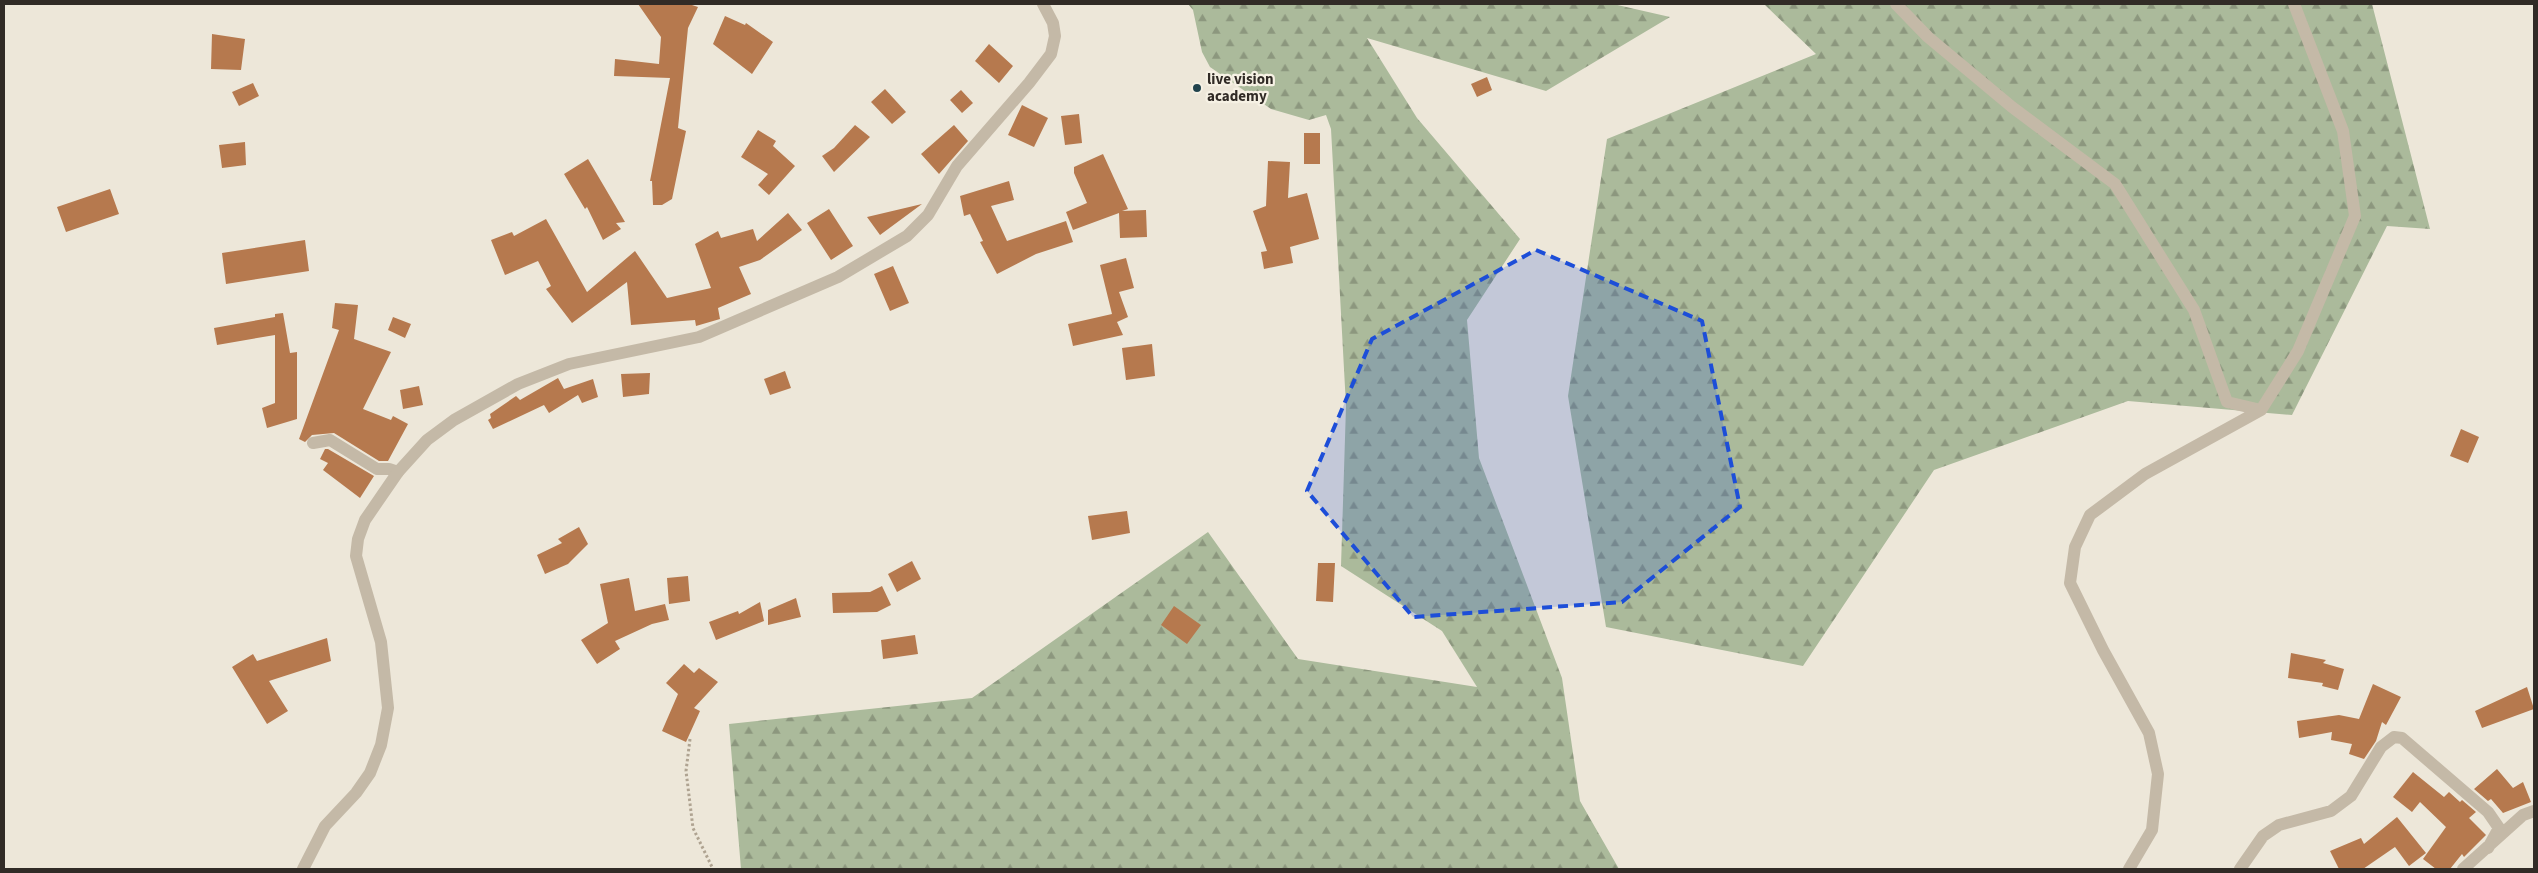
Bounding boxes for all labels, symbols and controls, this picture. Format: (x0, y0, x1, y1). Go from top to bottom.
place label: live vision academy (1207, 69, 1274, 107)
marker: live vision academy (1191, 82, 1203, 94)

